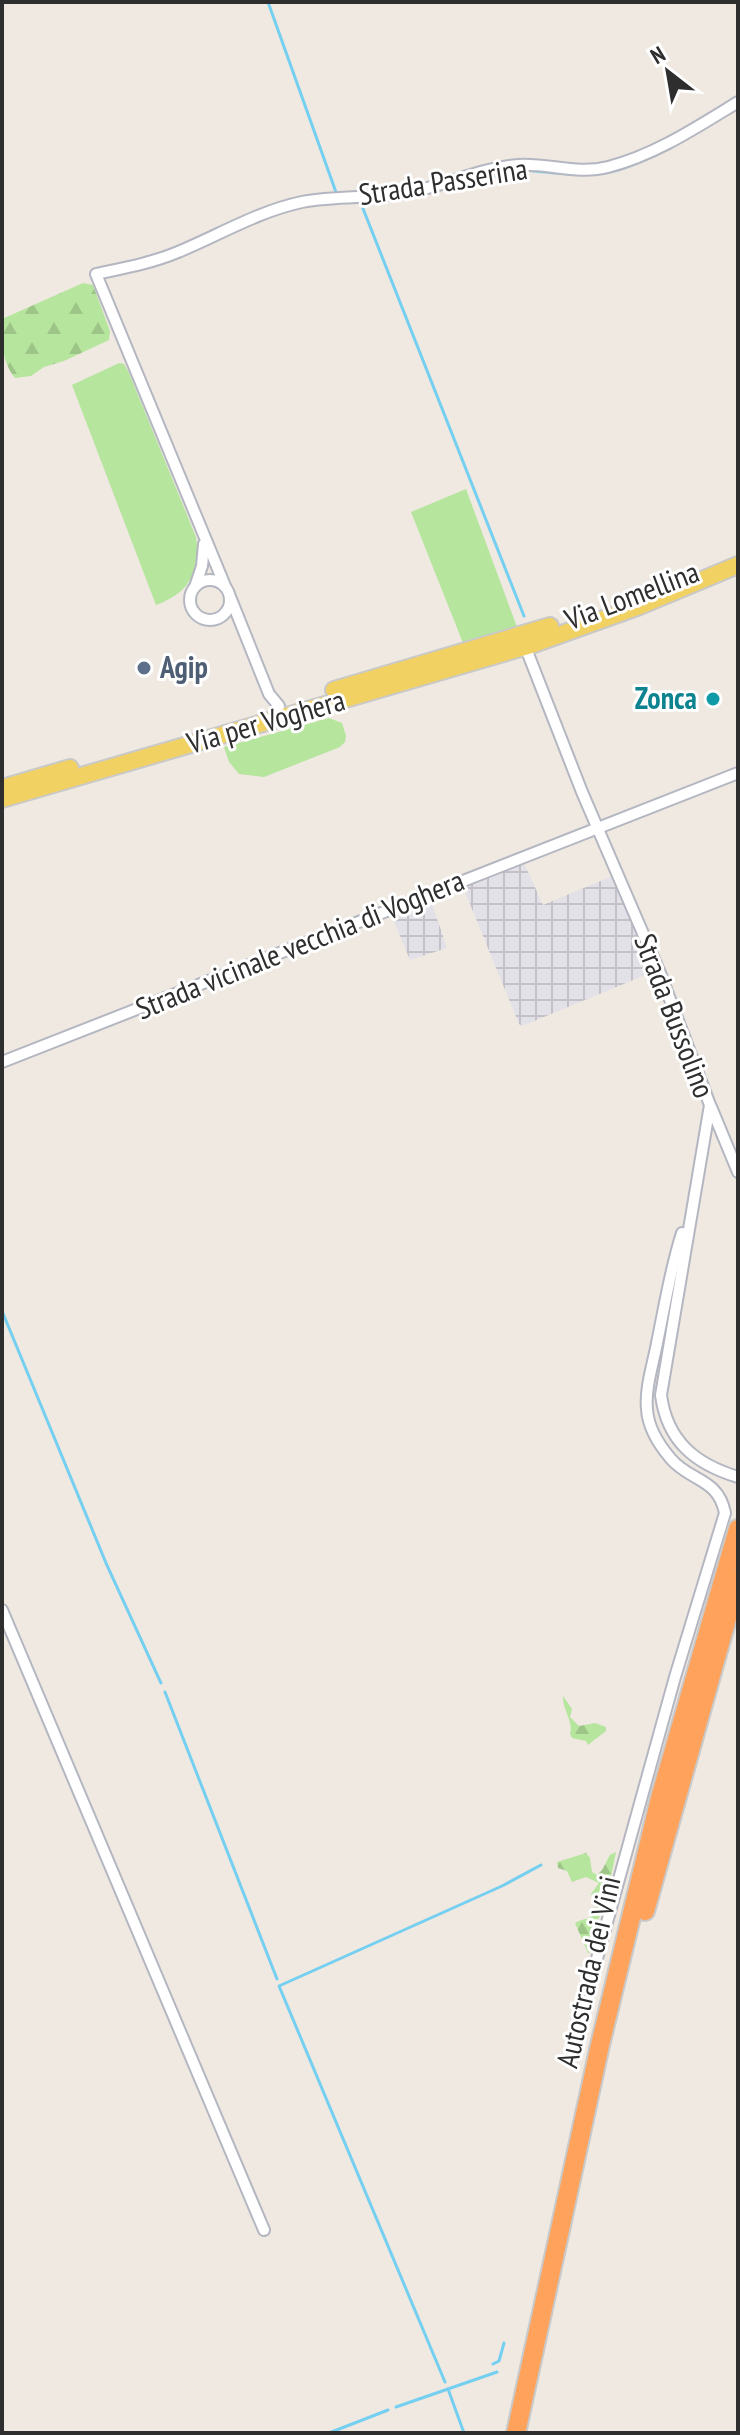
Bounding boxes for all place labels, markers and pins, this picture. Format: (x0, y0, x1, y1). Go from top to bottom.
place label: Agip (159, 647, 208, 686)
marker: Agip (135, 659, 153, 677)
place label: Zonca (635, 678, 697, 717)
marker: Zonca (704, 690, 722, 708)

